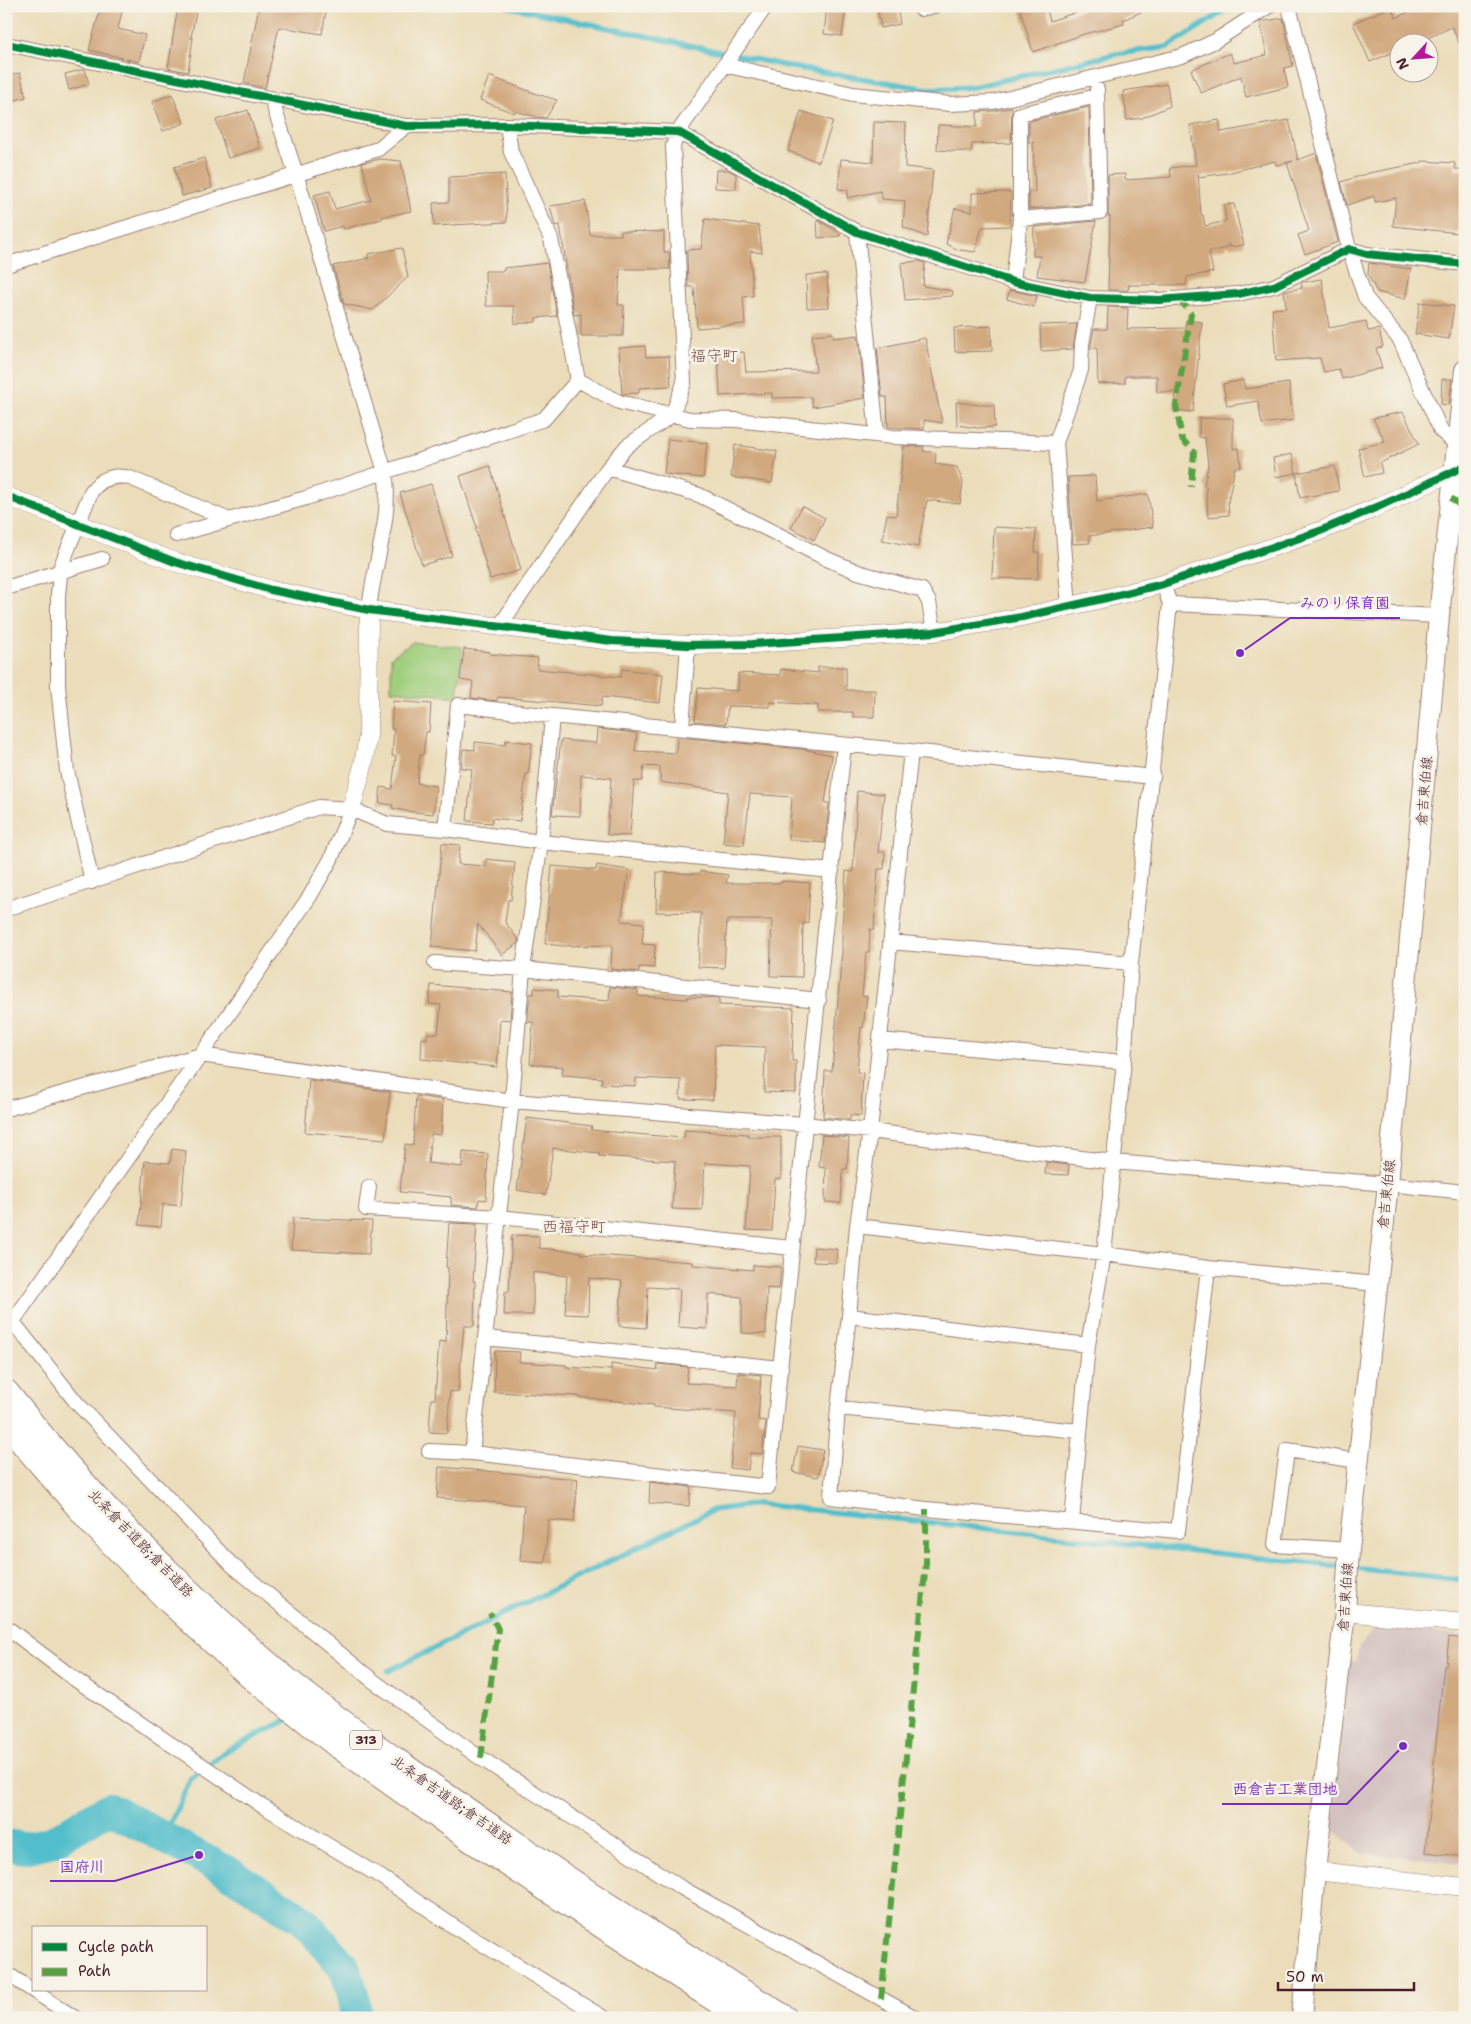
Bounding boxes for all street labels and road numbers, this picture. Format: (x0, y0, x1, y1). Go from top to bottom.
street label: 倉吉東伯線 (1412, 755, 1436, 827)
street label: 倉吉東伯線 (1373, 1158, 1399, 1230)
street label: 北条倉吉道路;倉吉道路 (85, 1485, 197, 1601)
street label: 倉吉東伯線 (1334, 1561, 1356, 1633)
road number: 313 (350, 1730, 382, 1750)
street label: 北条倉吉道路;倉吉道路 (388, 1751, 516, 1849)

